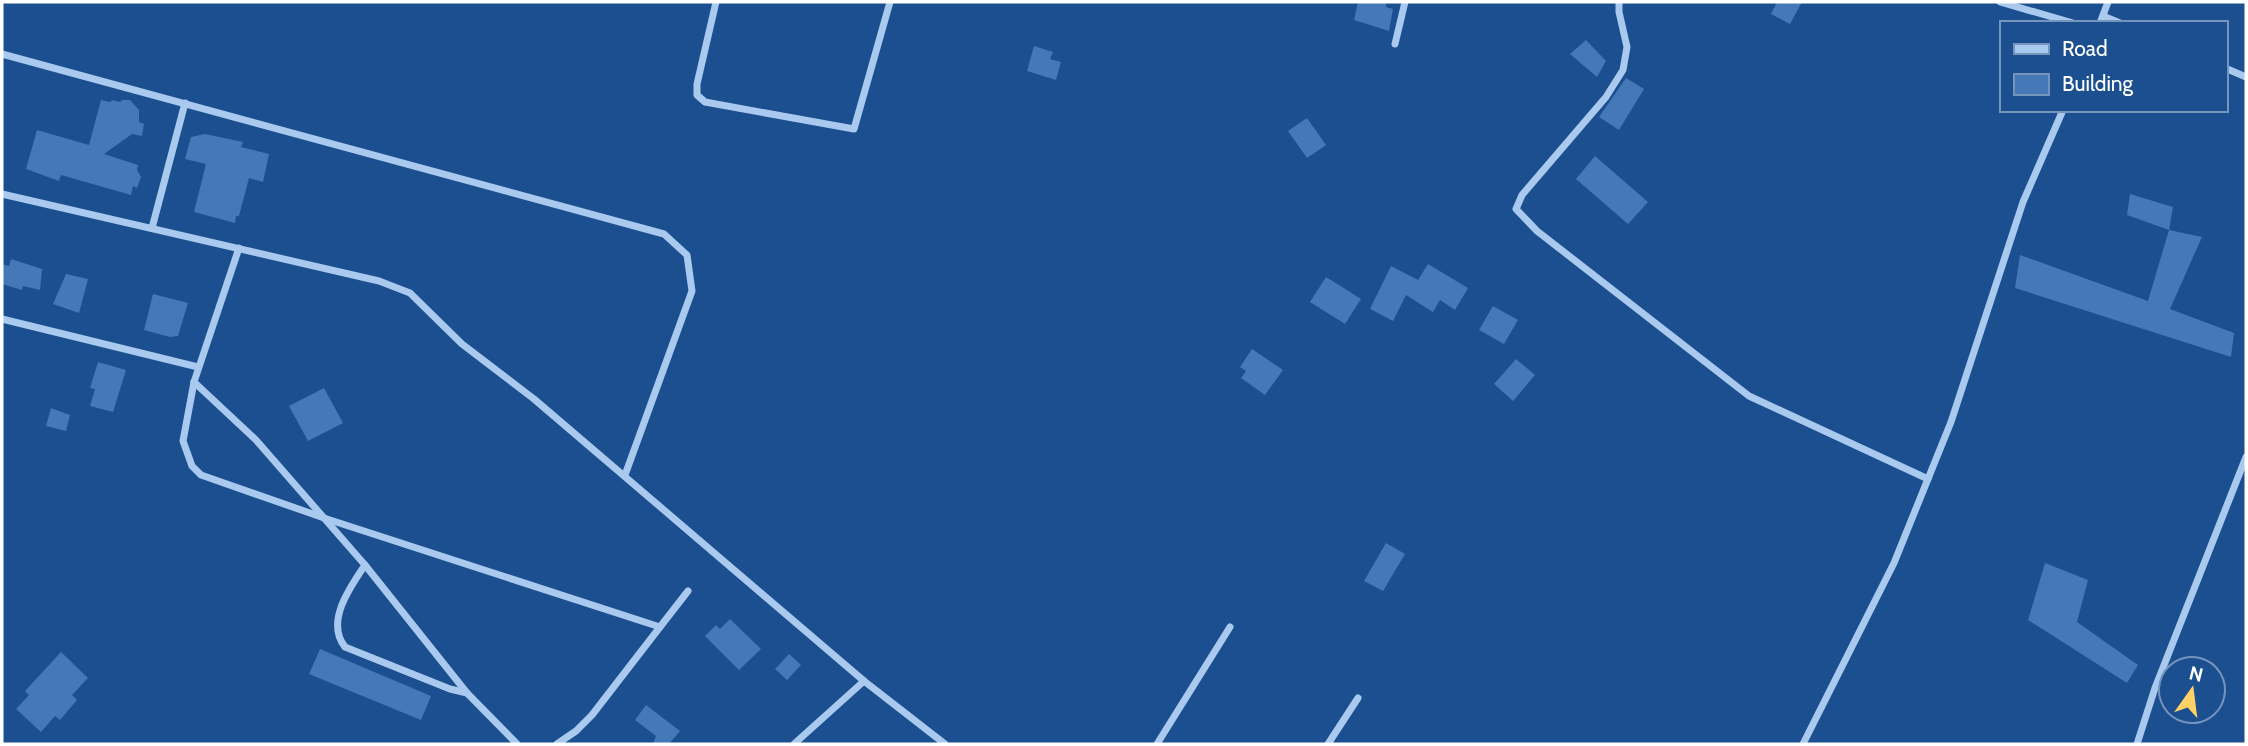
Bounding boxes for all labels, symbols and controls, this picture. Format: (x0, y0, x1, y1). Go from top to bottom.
legend (2000, 21, 2227, 112)
text: Road (2062, 36, 2108, 61)
text: Building (2062, 71, 2134, 96)
north arrow (2157, 655, 2227, 725)
text: N (2187, 661, 2205, 687)

